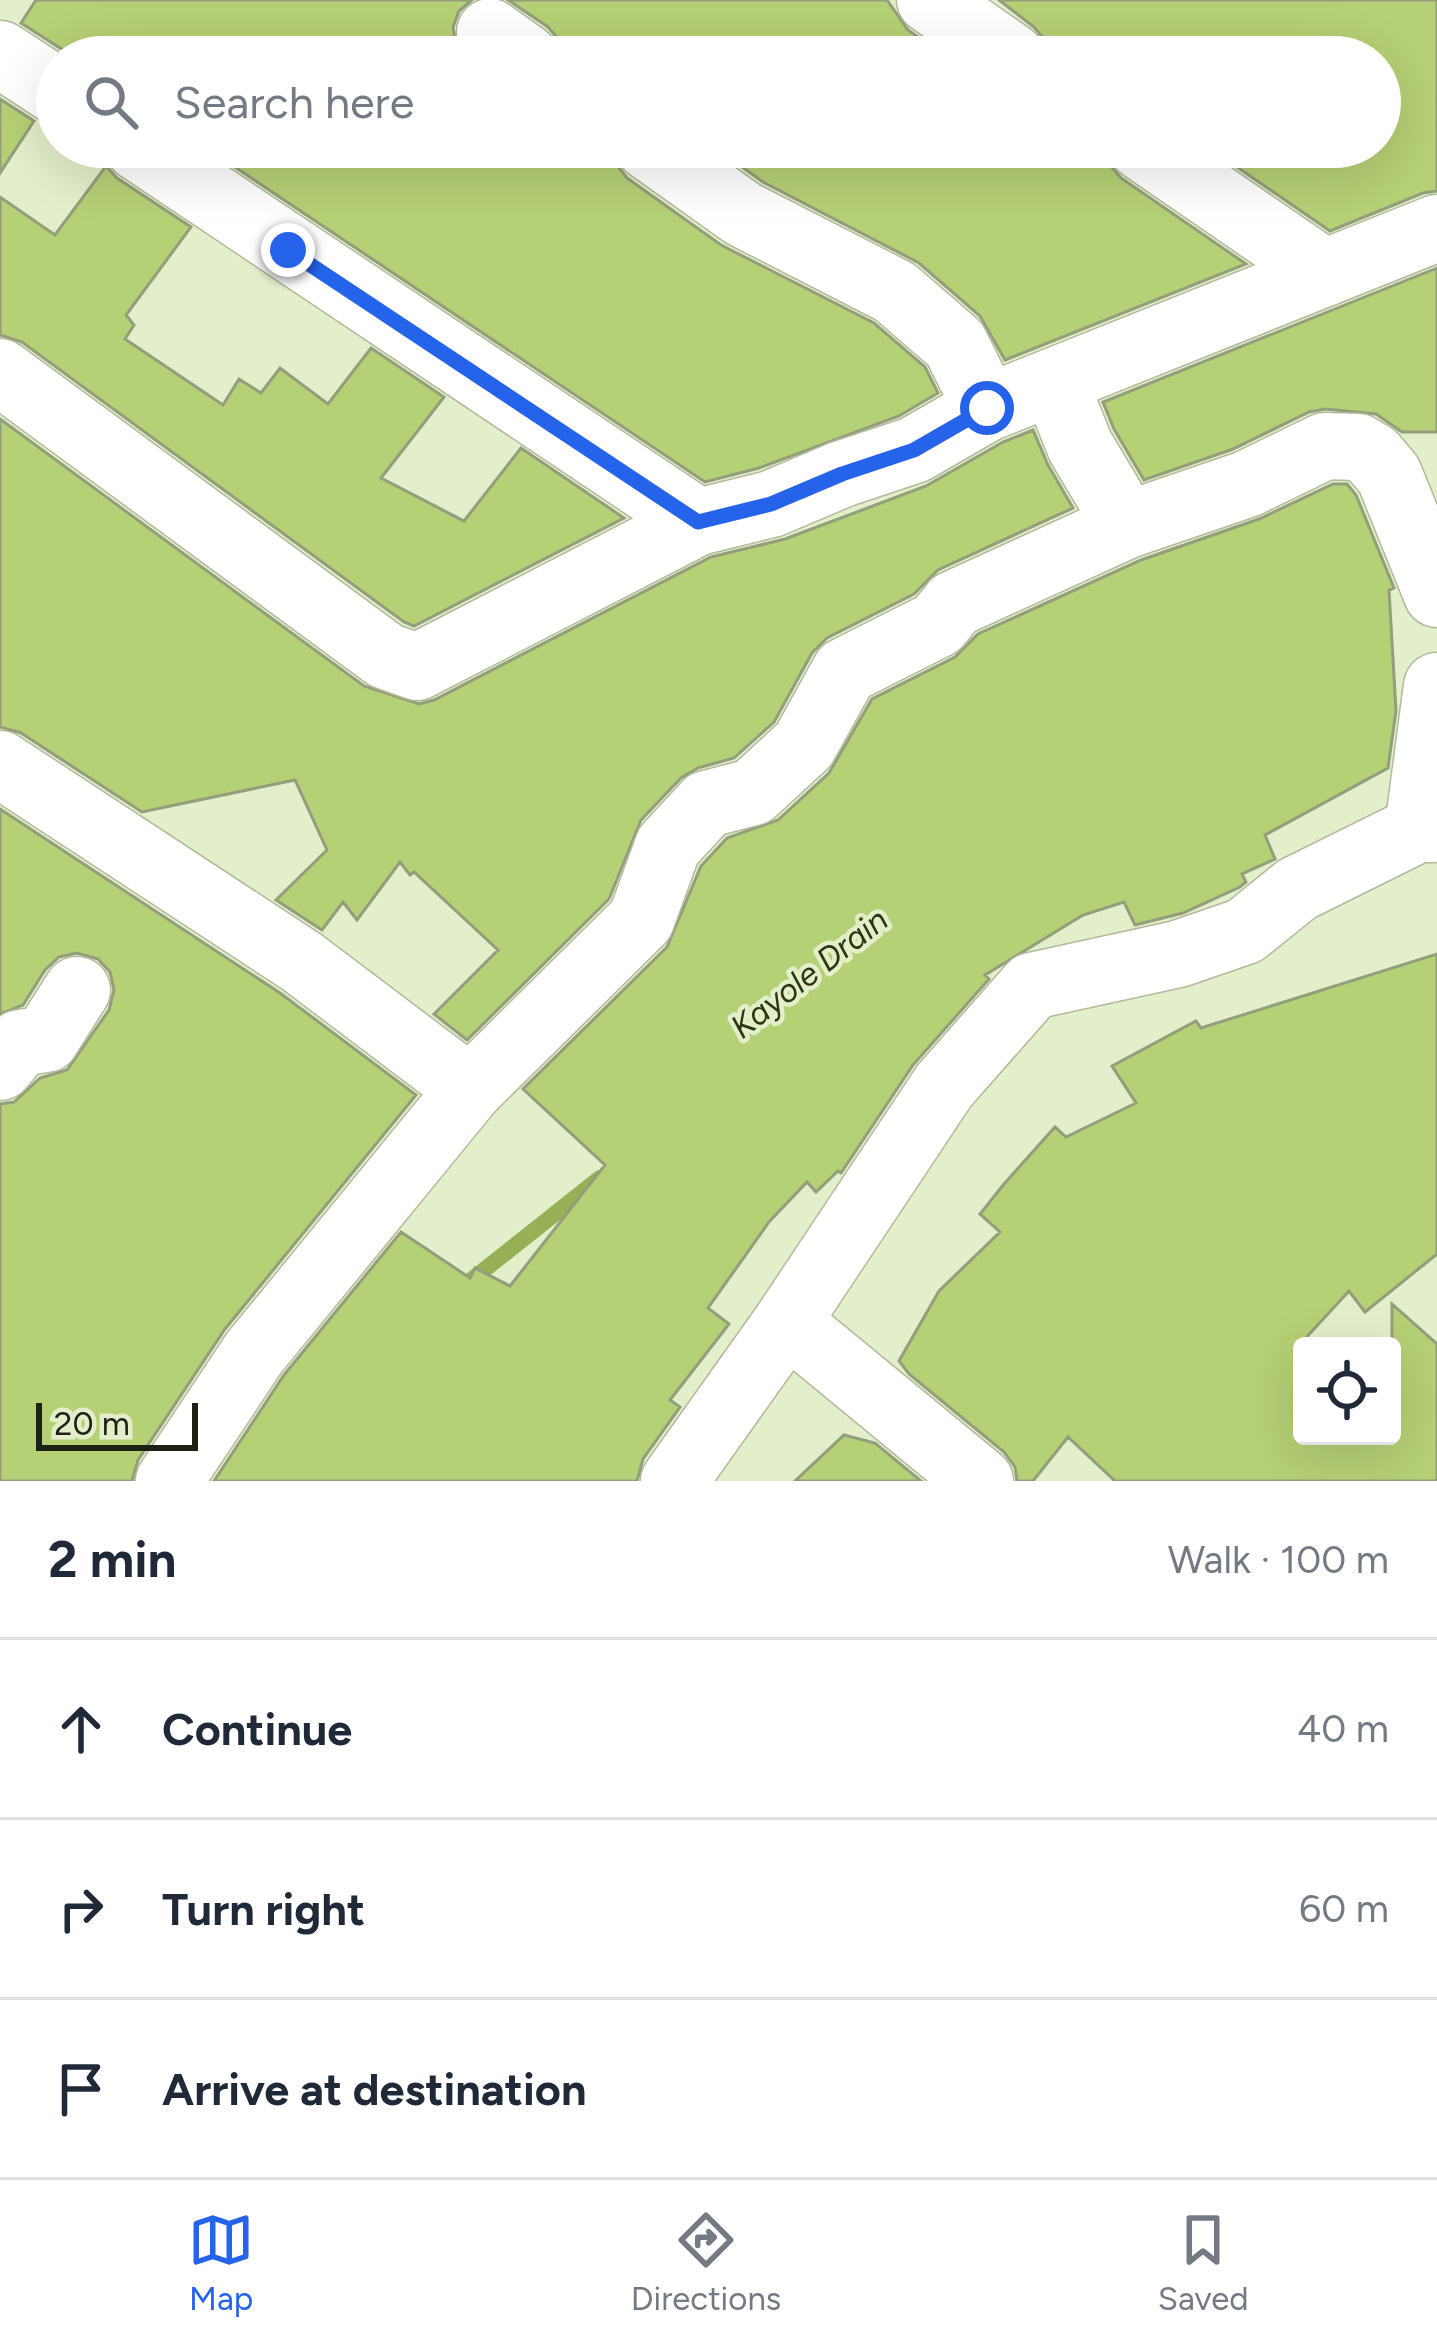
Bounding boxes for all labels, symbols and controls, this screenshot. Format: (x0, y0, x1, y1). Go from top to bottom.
search box (36, 36, 1401, 168)
icon: search (78, 69, 144, 135)
text: Search here (174, 75, 414, 129)
route end (261, 223, 315, 277)
route start (960, 381, 1014, 435)
water label: Kayole Drain (723, 900, 895, 1046)
map controls (1293, 1337, 1401, 1445)
button: locate (1293, 1337, 1401, 1445)
scale bar (36, 1397, 198, 1450)
text: 20 m (54, 1404, 130, 1443)
text: 2 min (48, 1529, 176, 1590)
text: Walk · 100 m (1168, 1536, 1389, 1583)
icon: ahead (48, 1696, 114, 1762)
text: Continue (162, 1702, 352, 1756)
text: 40 m (1297, 1705, 1389, 1752)
icon: right (48, 1876, 114, 1942)
text: Turn right (162, 1882, 365, 1936)
text: 60 m (1299, 1885, 1389, 1932)
icon: arrive (48, 2056, 114, 2122)
text: Arrive at destination (162, 2062, 586, 2116)
tab: Map (188, 2207, 254, 2318)
tab: Directions (631, 2207, 781, 2318)
tab: Saved (1158, 2207, 1249, 2318)

